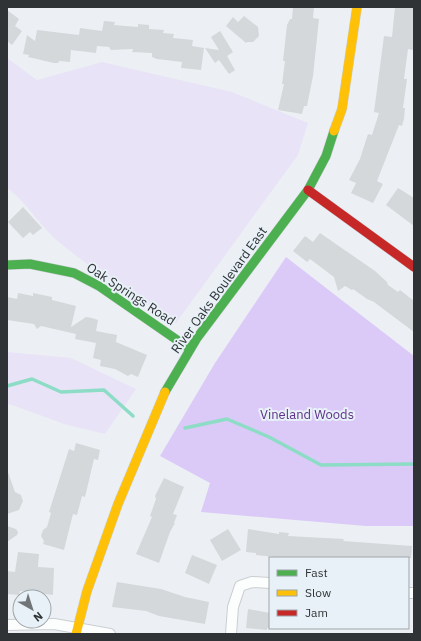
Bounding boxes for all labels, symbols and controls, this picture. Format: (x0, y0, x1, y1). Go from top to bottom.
street label: River Oaks Boulevard East (167, 223, 271, 357)
street label: Oak Springs Road (83, 259, 179, 329)
park label: Vineland Woods (260, 406, 354, 423)
legend (269, 557, 409, 629)
text: Fast (305, 565, 328, 580)
text: Slow (305, 585, 331, 600)
north arrow (12, 589, 52, 629)
text: Jam (305, 605, 328, 620)
text: N (31, 609, 46, 625)

